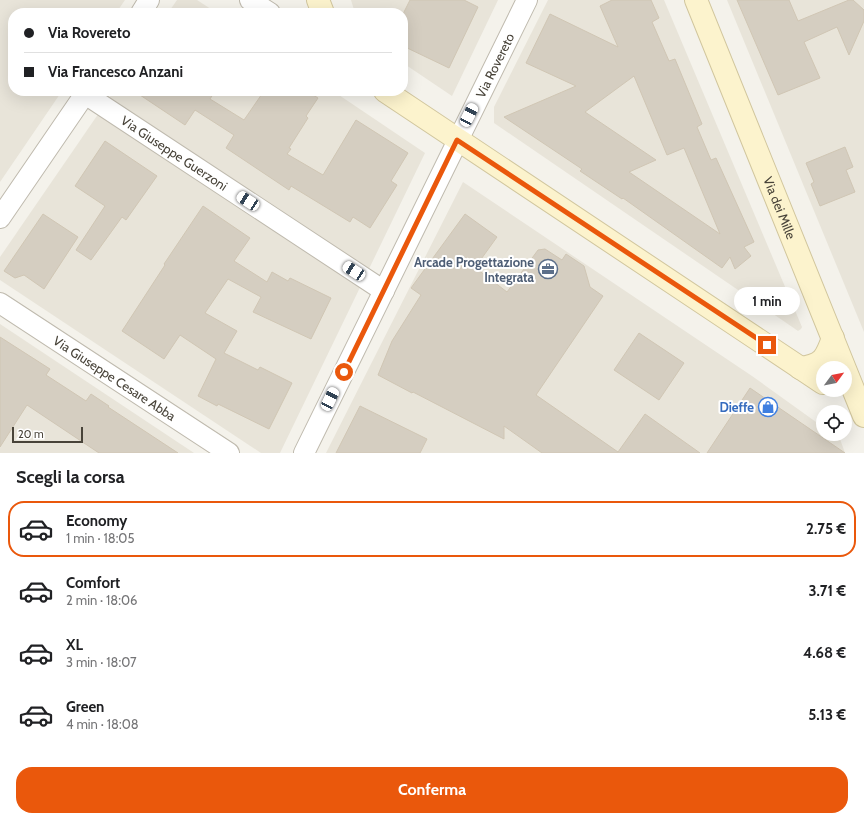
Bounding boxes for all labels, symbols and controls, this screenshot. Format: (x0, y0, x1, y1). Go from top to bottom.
text: Via Rovereto (48, 24, 130, 42)
street label: Via Rovereto (472, 30, 517, 100)
text: Via Francesco Anzani (48, 63, 183, 81)
car (458, 102, 480, 128)
street label: Via Giuseppe Guerzoni (118, 112, 231, 194)
street label: Via dei Mille (760, 174, 800, 242)
car (235, 189, 261, 213)
place label: Arcade Progettazione Integrata (414, 254, 535, 285)
office icon: Arcade Progettazione Integrata (537, 258, 559, 280)
car (341, 259, 367, 283)
callout: 1 min (734, 287, 800, 315)
text: 1 min (752, 293, 782, 309)
street label: Via Giuseppe Cesare Abba (50, 332, 180, 424)
route end (758, 336, 776, 354)
north arrow (816, 361, 852, 397)
map controls (816, 361, 852, 441)
route start (335, 363, 353, 381)
car (319, 386, 341, 412)
shop icon: Dieffe (757, 396, 779, 418)
place label: Dieffe (719, 399, 754, 415)
button: locate (816, 405, 852, 441)
scale bar (12, 425, 83, 444)
text: 20 m (18, 427, 44, 441)
text: Scegli la corsa (16, 466, 125, 488)
icon: car (18, 511, 54, 547)
text: Economy (66, 512, 127, 530)
text: 2.75 € (806, 520, 846, 538)
text: 1 min · 18:05 (66, 530, 134, 546)
icon: car (18, 573, 54, 609)
text: Comfort (66, 574, 120, 592)
text: 3.71 € (808, 582, 846, 600)
text: 2 min · 18:06 (66, 592, 137, 608)
icon: car (18, 635, 54, 671)
text: XL (66, 636, 83, 654)
text: 4.68 € (803, 644, 846, 662)
text: 3 min · 18:07 (66, 654, 137, 670)
icon: car (18, 697, 54, 733)
text: Green (66, 698, 104, 716)
text: 5.13 € (808, 706, 846, 724)
text: 4 min · 18:08 (66, 716, 139, 732)
button: Conferma (16, 767, 848, 813)

